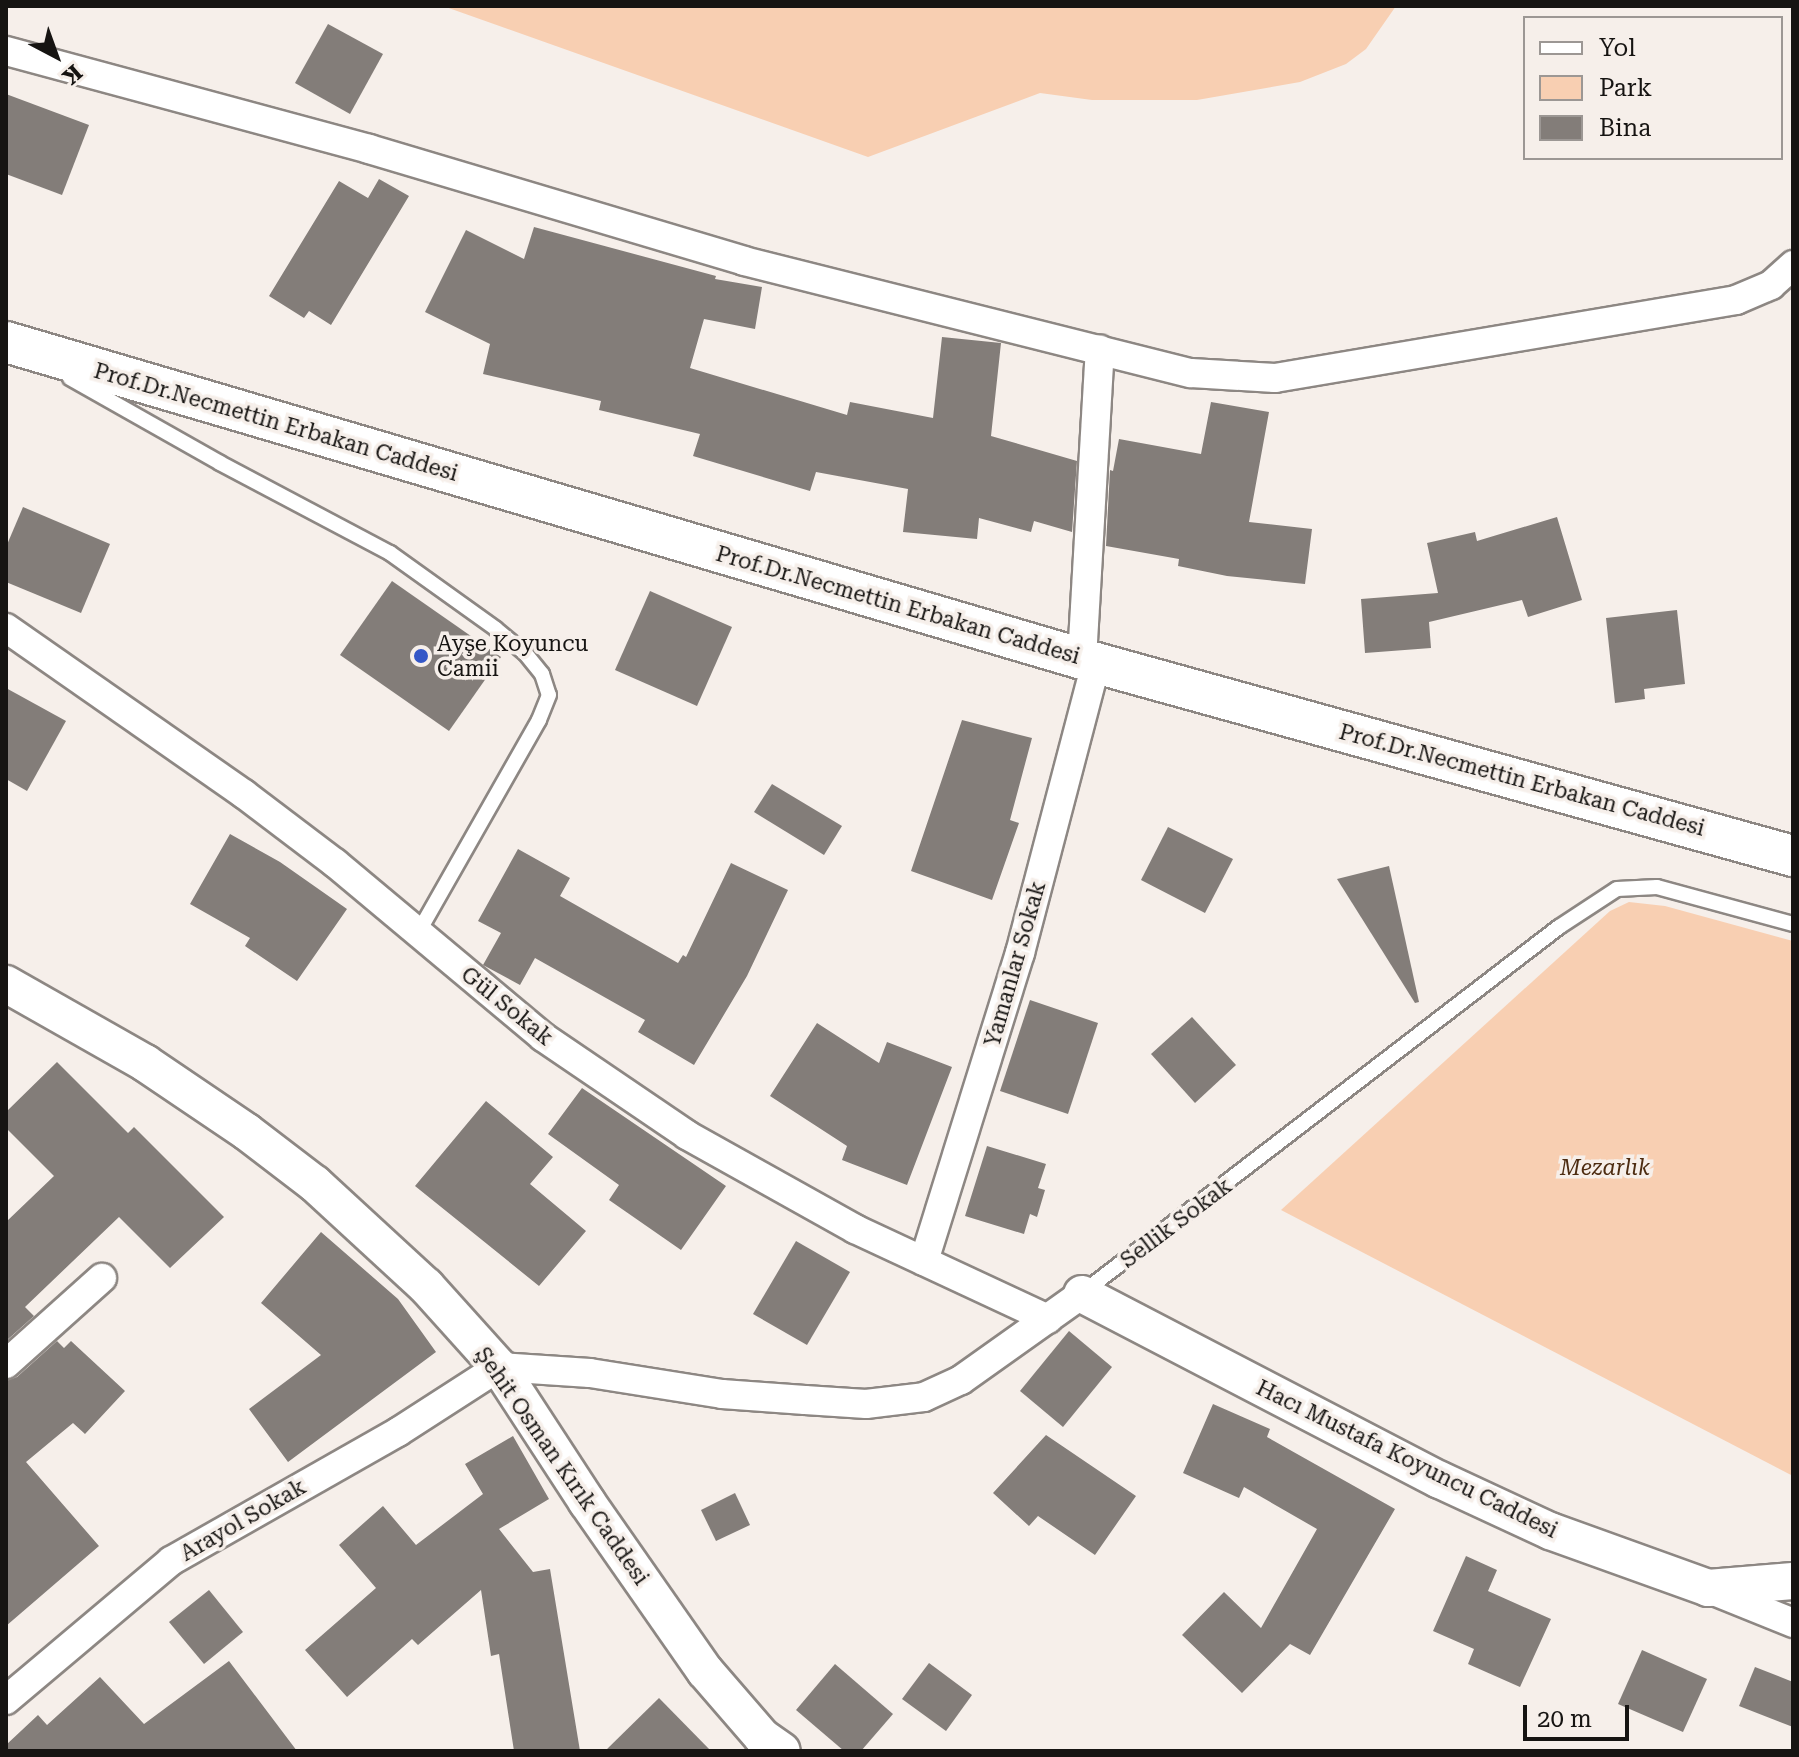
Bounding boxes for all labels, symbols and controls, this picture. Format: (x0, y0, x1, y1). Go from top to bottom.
north arrow (16, 16, 96, 96)
legend (1523, 16, 1783, 160)
text: Yol (1599, 34, 1636, 62)
text: K (57, 59, 87, 90)
text: Park (1599, 74, 1652, 102)
text: Bina (1599, 114, 1651, 142)
street label: Prof.Dr.Necmettin Erbakan Caddesi (91, 357, 461, 487)
street label: Prof.Dr.Necmettin Erbakan Caddesi (713, 540, 1083, 670)
place label: Ayşe Koyuncu Camii (437, 630, 588, 682)
marker: Ayşe Koyuncu Camii (412, 647, 430, 665)
street label: Prof.Dr.Necmettin Erbakan Caddesi (1336, 718, 1708, 842)
street label: Yamanlar Sokak (979, 878, 1051, 1050)
street label: Gül Sokak (456, 961, 558, 1051)
park label: Mezarlık (1560, 1155, 1650, 1181)
street label: Sellik Sokak (1115, 1173, 1237, 1273)
street label: Şehit Osman Kırık Caddesi (470, 1342, 654, 1590)
street label: Hacı Mustafa Koyuncu Caddesi (1252, 1374, 1562, 1544)
street label: Arayol Sokak (176, 1473, 310, 1567)
scale bar (1527, 1689, 1633, 1739)
text: 20 m (1537, 1705, 1592, 1733)

